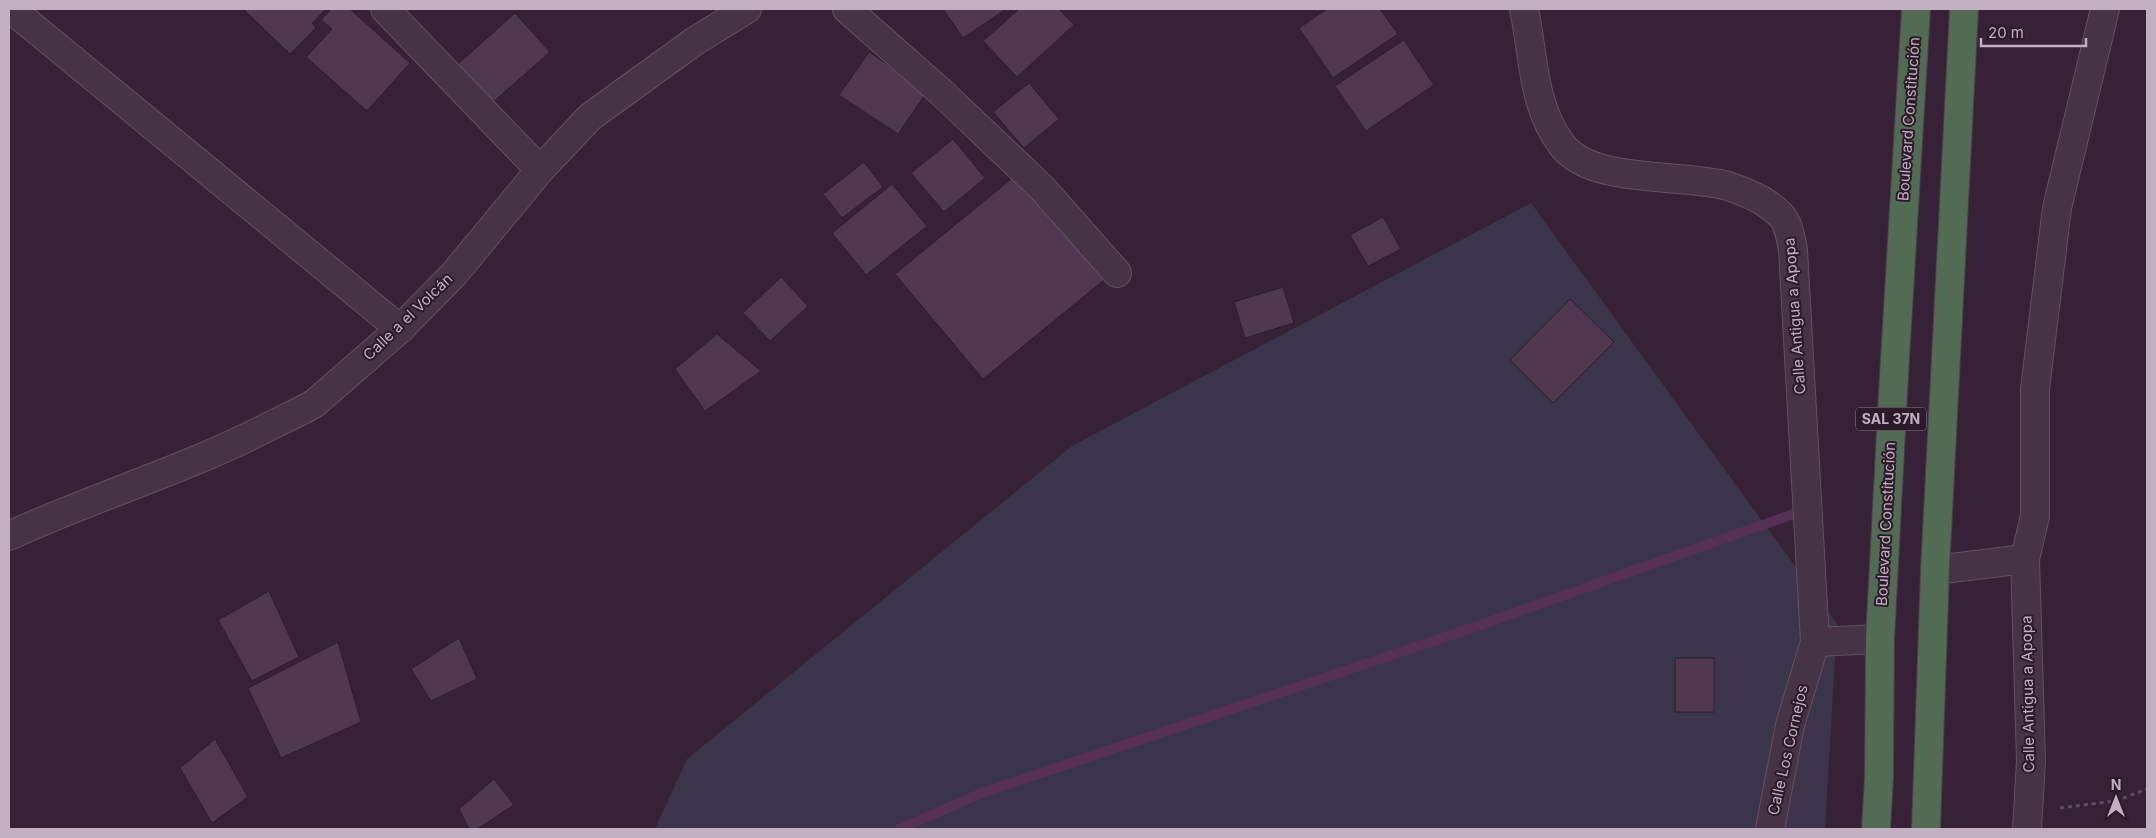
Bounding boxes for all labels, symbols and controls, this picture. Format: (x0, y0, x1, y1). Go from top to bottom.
scale bar (1981, 15, 2086, 47)
text: 20 m (1988, 23, 2024, 42)
street label: Boulevard Constitución (1893, 36, 1924, 202)
street label: Calle Antigua a Apopa (1780, 237, 1809, 395)
street label: Calle a el Volcán (359, 269, 456, 364)
road number: SAL 37N (1856, 408, 1926, 430)
street label: Boulevard Constitución (1872, 441, 1899, 607)
street label: Calle Antigua a Apopa (2017, 615, 2038, 773)
street label: Calle Los Cornejos (1763, 683, 1812, 817)
north arrow (2091, 773, 2141, 823)
text: N (2111, 776, 2121, 793)

